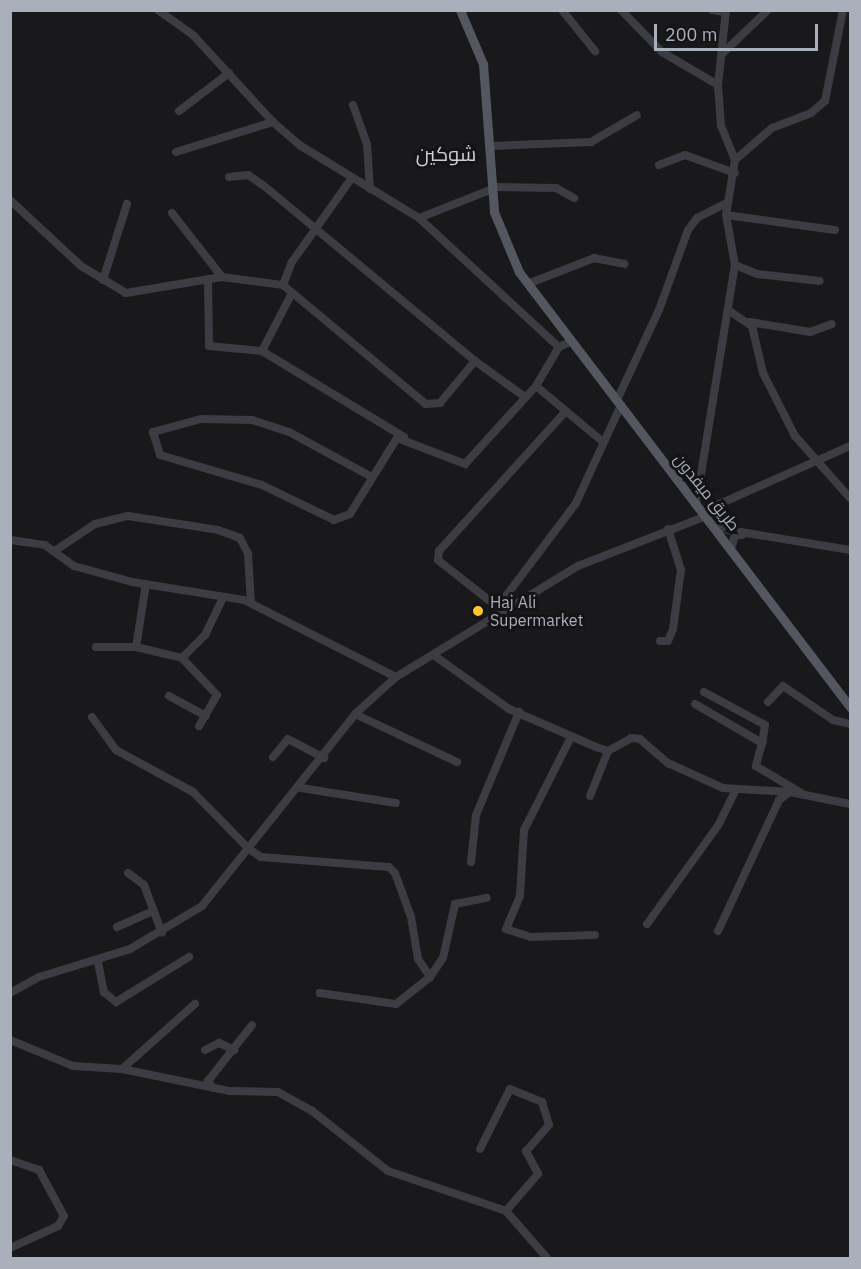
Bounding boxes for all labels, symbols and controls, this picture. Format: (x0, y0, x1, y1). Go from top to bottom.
scale bar (657, 12, 820, 50)
text: 200 m (665, 23, 717, 46)
district label: شوكين (416, 141, 476, 165)
street label: طريق ميفدون (670, 450, 744, 534)
place label: Haj Ali Supermarket (490, 592, 583, 630)
marker: Haj Ali Supermarket (471, 604, 485, 618)

